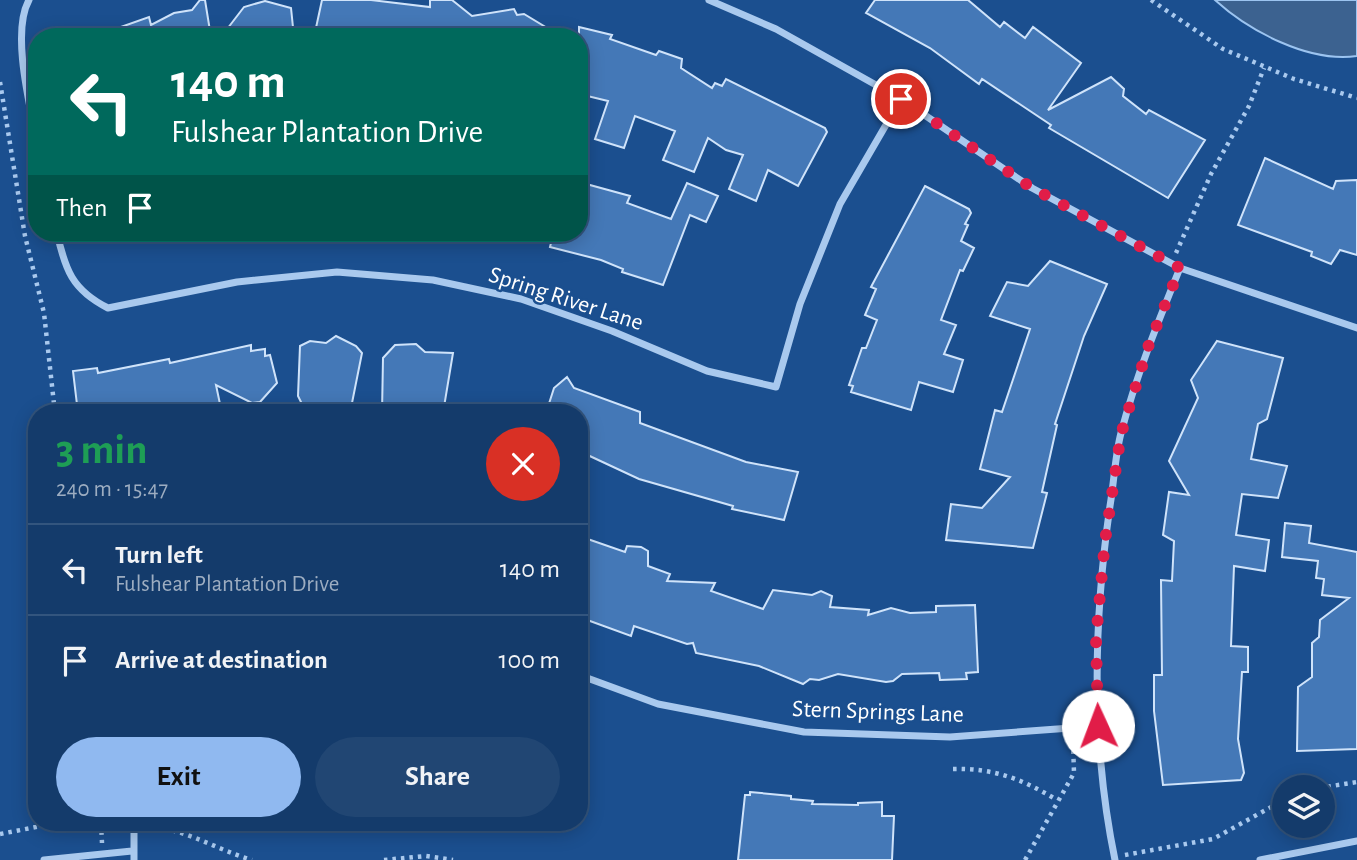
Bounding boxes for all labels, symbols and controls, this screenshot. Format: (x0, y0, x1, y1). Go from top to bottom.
icon: left (56, 56, 147, 147)
text: 140 m (171, 58, 286, 107)
pin (871, 69, 931, 129)
icon: arrive (882, 80, 920, 118)
text: Fulshear Plantation Drive (171, 116, 483, 148)
icon: arrive (121, 189, 159, 227)
text: Then (56, 195, 107, 221)
street label: Spring River Lane (486, 263, 646, 335)
button: close (486, 427, 560, 501)
text: 3 min (56, 429, 148, 471)
text: 240 m · 15:47 (56, 478, 168, 501)
text: Turn left (115, 542, 203, 568)
icon: left (56, 551, 94, 589)
text: 140 m (500, 556, 560, 582)
text: Fulshear Plantation Drive (115, 573, 339, 596)
icon: arrive (56, 642, 94, 680)
text: Arrive at destination (115, 647, 328, 673)
text: 100 m (499, 647, 560, 673)
position arrow (1061, 689, 1135, 763)
street label: Stern Springs Lane (792, 697, 964, 727)
button: Exit (56, 737, 301, 817)
button: Share (315, 737, 560, 817)
map controls (1272, 775, 1335, 838)
button: layers (1272, 775, 1335, 838)

